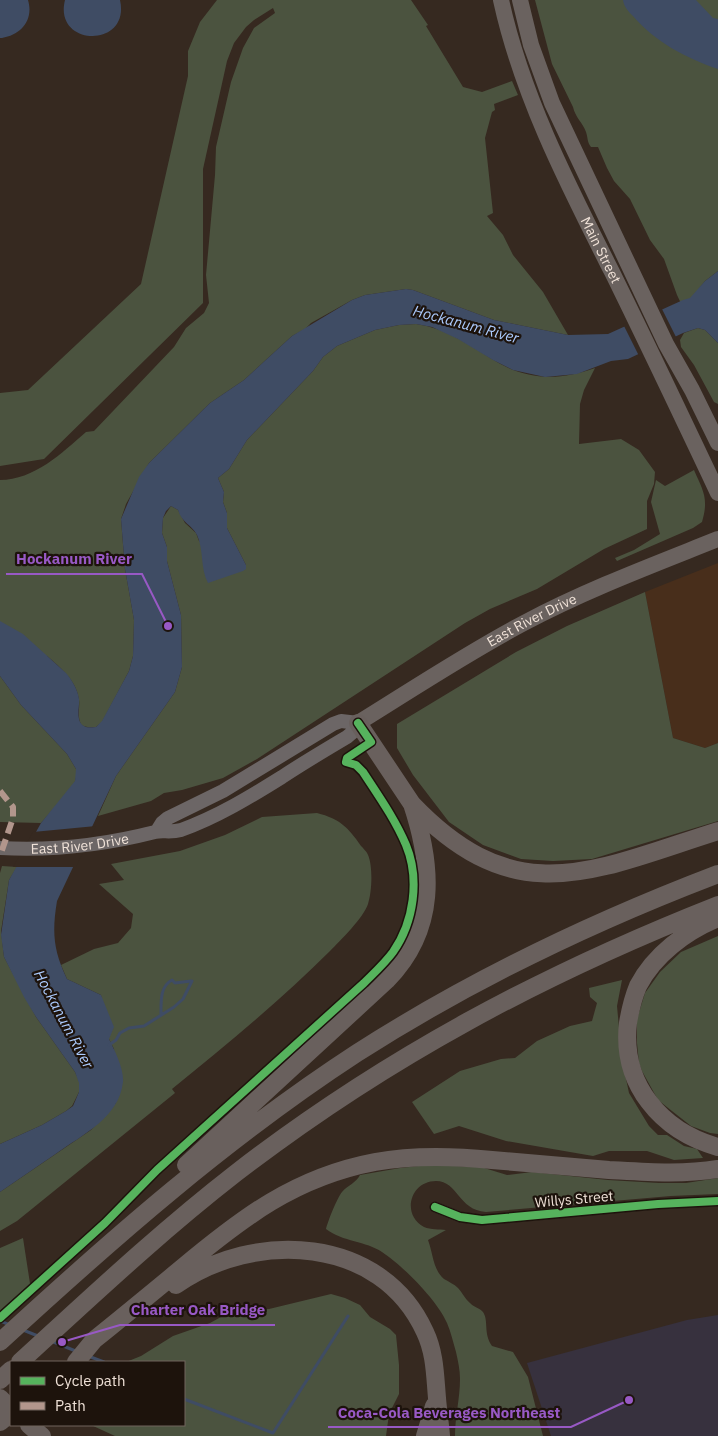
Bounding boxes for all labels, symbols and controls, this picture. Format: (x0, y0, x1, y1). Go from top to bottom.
street label: Main Street (577, 214, 625, 286)
water label: Hockanum River (411, 301, 522, 347)
callout: Hockanum River (6, 544, 142, 574)
text: Hockanum River (16, 549, 132, 568)
street label: East River Drive (484, 589, 580, 651)
street label: East River Drive (31, 829, 131, 858)
water label: Hockanum River (30, 966, 98, 1072)
street label: Willys Street (534, 1187, 614, 1211)
callout: Charter Oak Bridge (120, 1295, 275, 1325)
text: Charter Oak Bridge (131, 1300, 265, 1319)
legend (10, 1361, 185, 1426)
text: Cycle path (55, 1371, 126, 1390)
text: Path (55, 1396, 86, 1415)
callout: Coca-Cola Beverages Northeast (328, 1397, 571, 1427)
text: Coca-Cola Beverages Northeast (338, 1403, 561, 1422)

